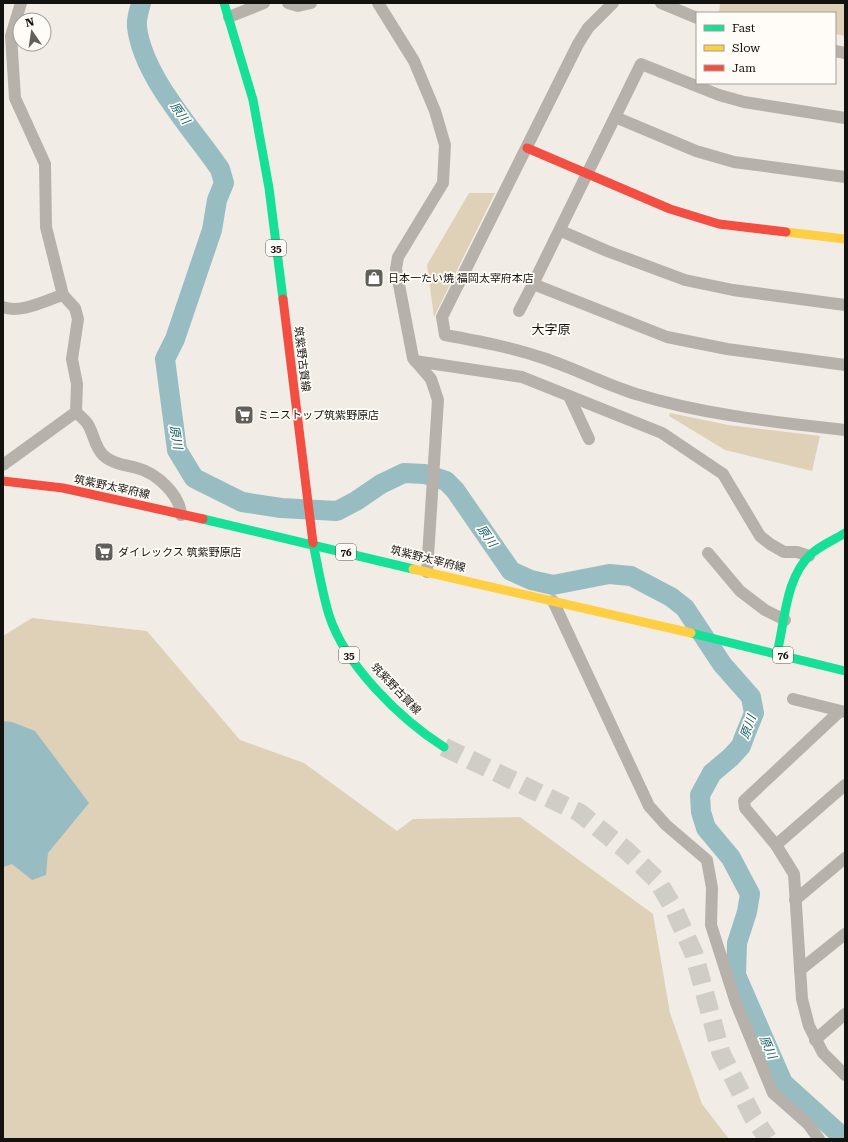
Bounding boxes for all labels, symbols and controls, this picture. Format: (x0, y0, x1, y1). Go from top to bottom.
north arrow (12, 12, 52, 52)
legend (696, 12, 836, 84)
text: N (24, 15, 36, 30)
text: Fast (732, 21, 756, 35)
text: Slow (732, 41, 760, 55)
text: Jam (732, 61, 756, 75)
water label: 原川 (167, 99, 194, 128)
road number: 35 (266, 240, 286, 256)
shop icon: 日本一たい焼 福岡太宰府本店 (363, 267, 385, 289)
place label: 日本一たい焼 福岡太宰府本店 (388, 272, 534, 285)
district label: 大字原 (531, 322, 571, 337)
street label: 筑紫野古賀線 (292, 325, 312, 393)
supermarket icon: ミニストップ筑紫野原店 (233, 404, 255, 426)
place label: ミニストップ筑紫野原店 (258, 409, 379, 422)
water label: 原川 (167, 424, 185, 452)
street label: 筑紫野太宰府線 (73, 473, 151, 501)
water label: 原川 (474, 522, 501, 551)
supermarket icon: ダイレックス 筑紫野原店 (93, 541, 115, 563)
street label: 筑紫野太宰府線 (389, 543, 467, 575)
road number: 76 (336, 544, 356, 560)
place label: ダイレックス 筑紫野原店 (118, 546, 241, 559)
road number: 35 (339, 647, 359, 663)
road number: 76 (773, 647, 793, 663)
street label: 筑紫野古賀線 (368, 661, 424, 717)
water label: 原川 (737, 711, 759, 741)
water label: 原川 (757, 1033, 780, 1063)

